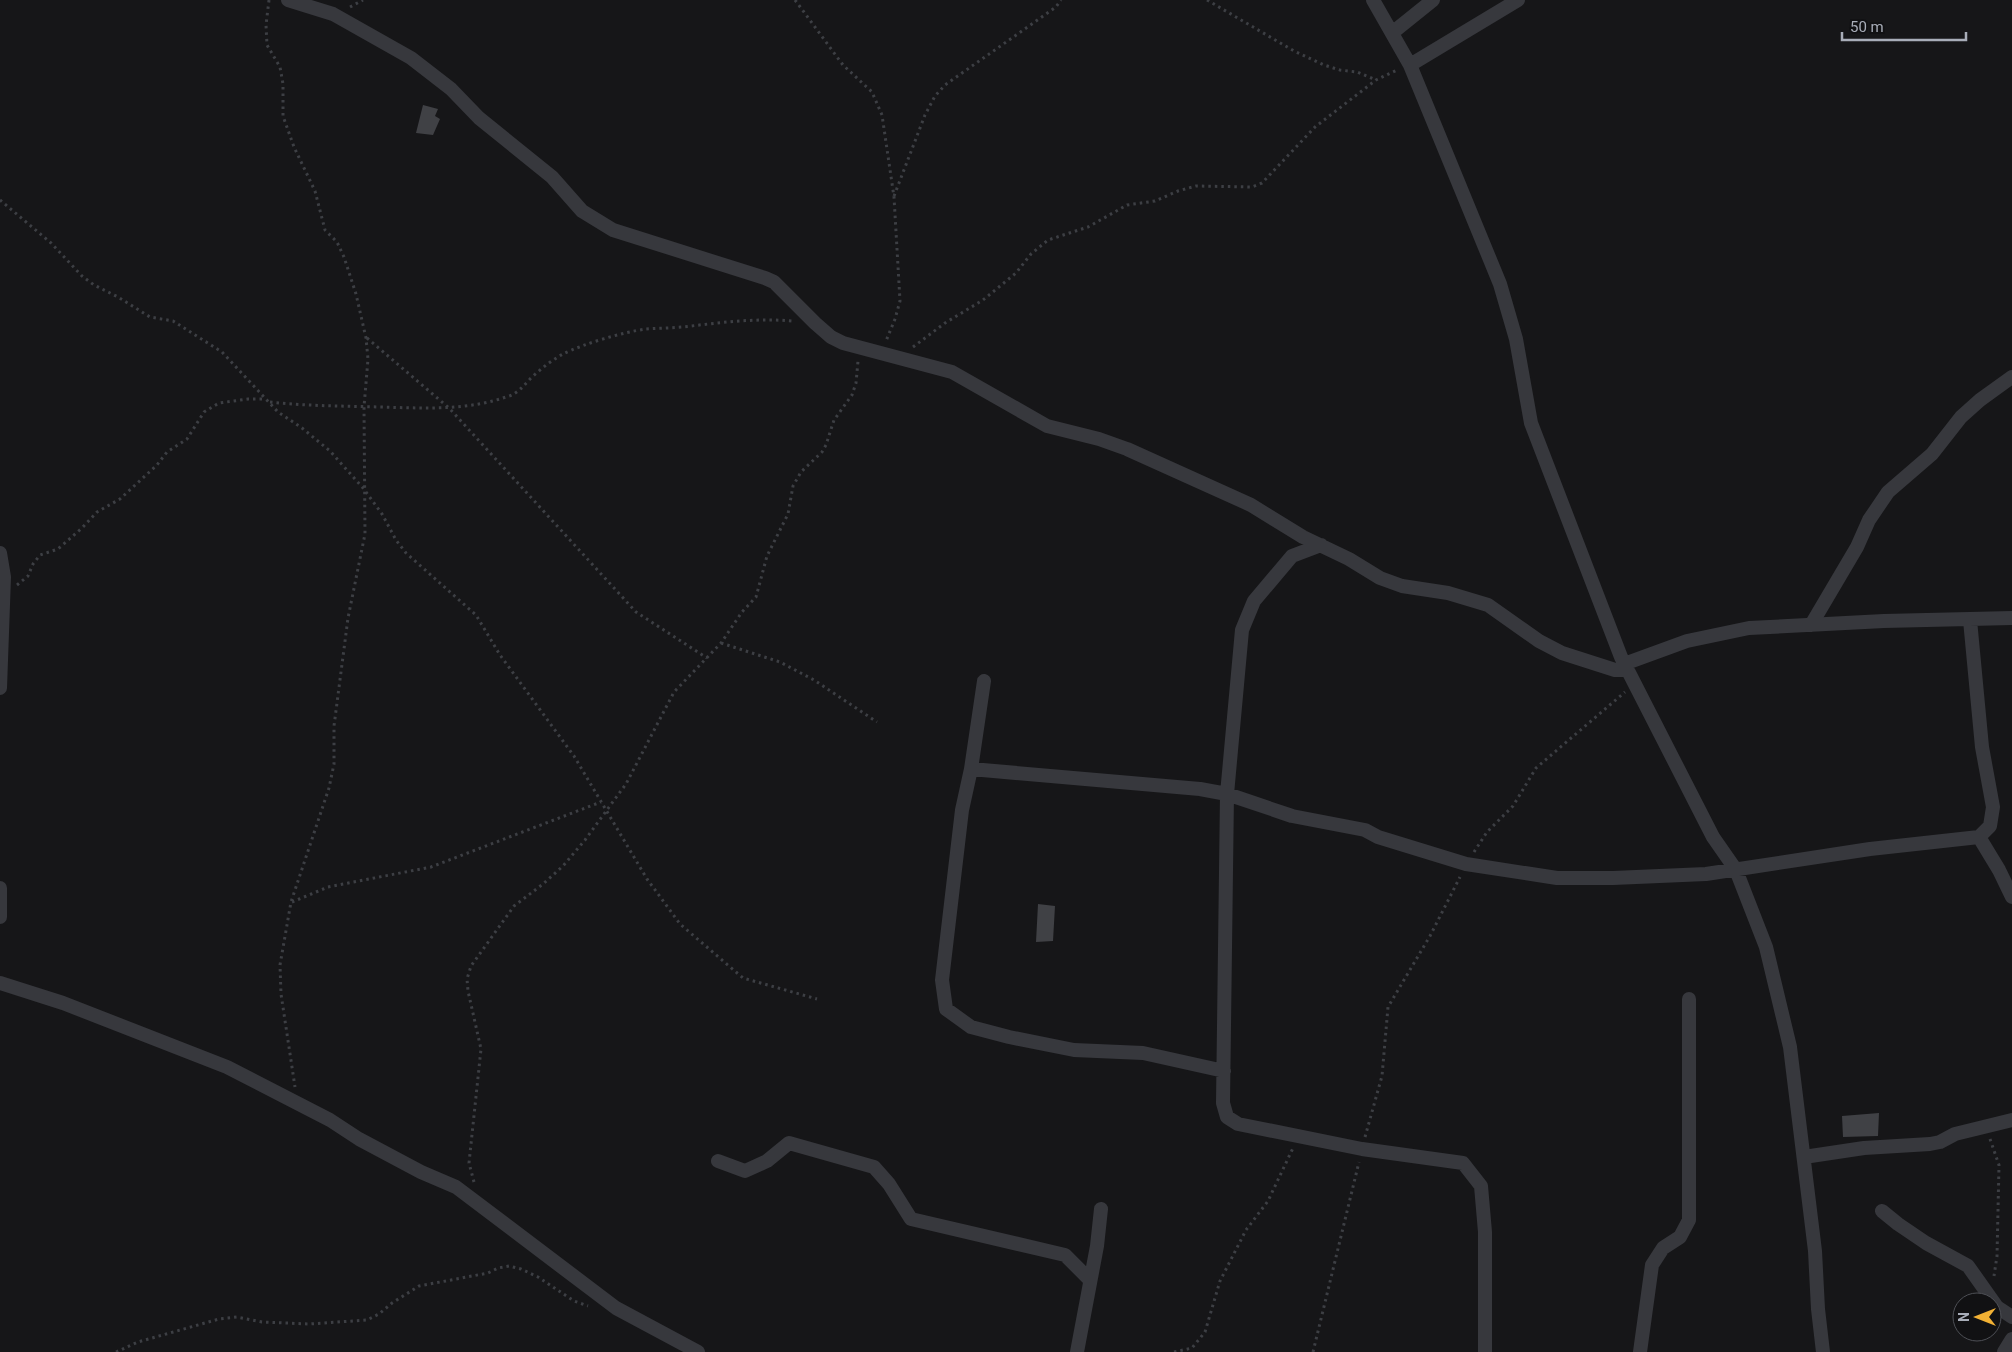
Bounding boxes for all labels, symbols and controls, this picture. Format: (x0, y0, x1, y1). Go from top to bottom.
scale bar (1842, 10, 1966, 42)
text: 50 m (1850, 18, 1884, 36)
north arrow (1952, 1292, 2002, 1342)
text: N (1956, 1312, 1972, 1322)

